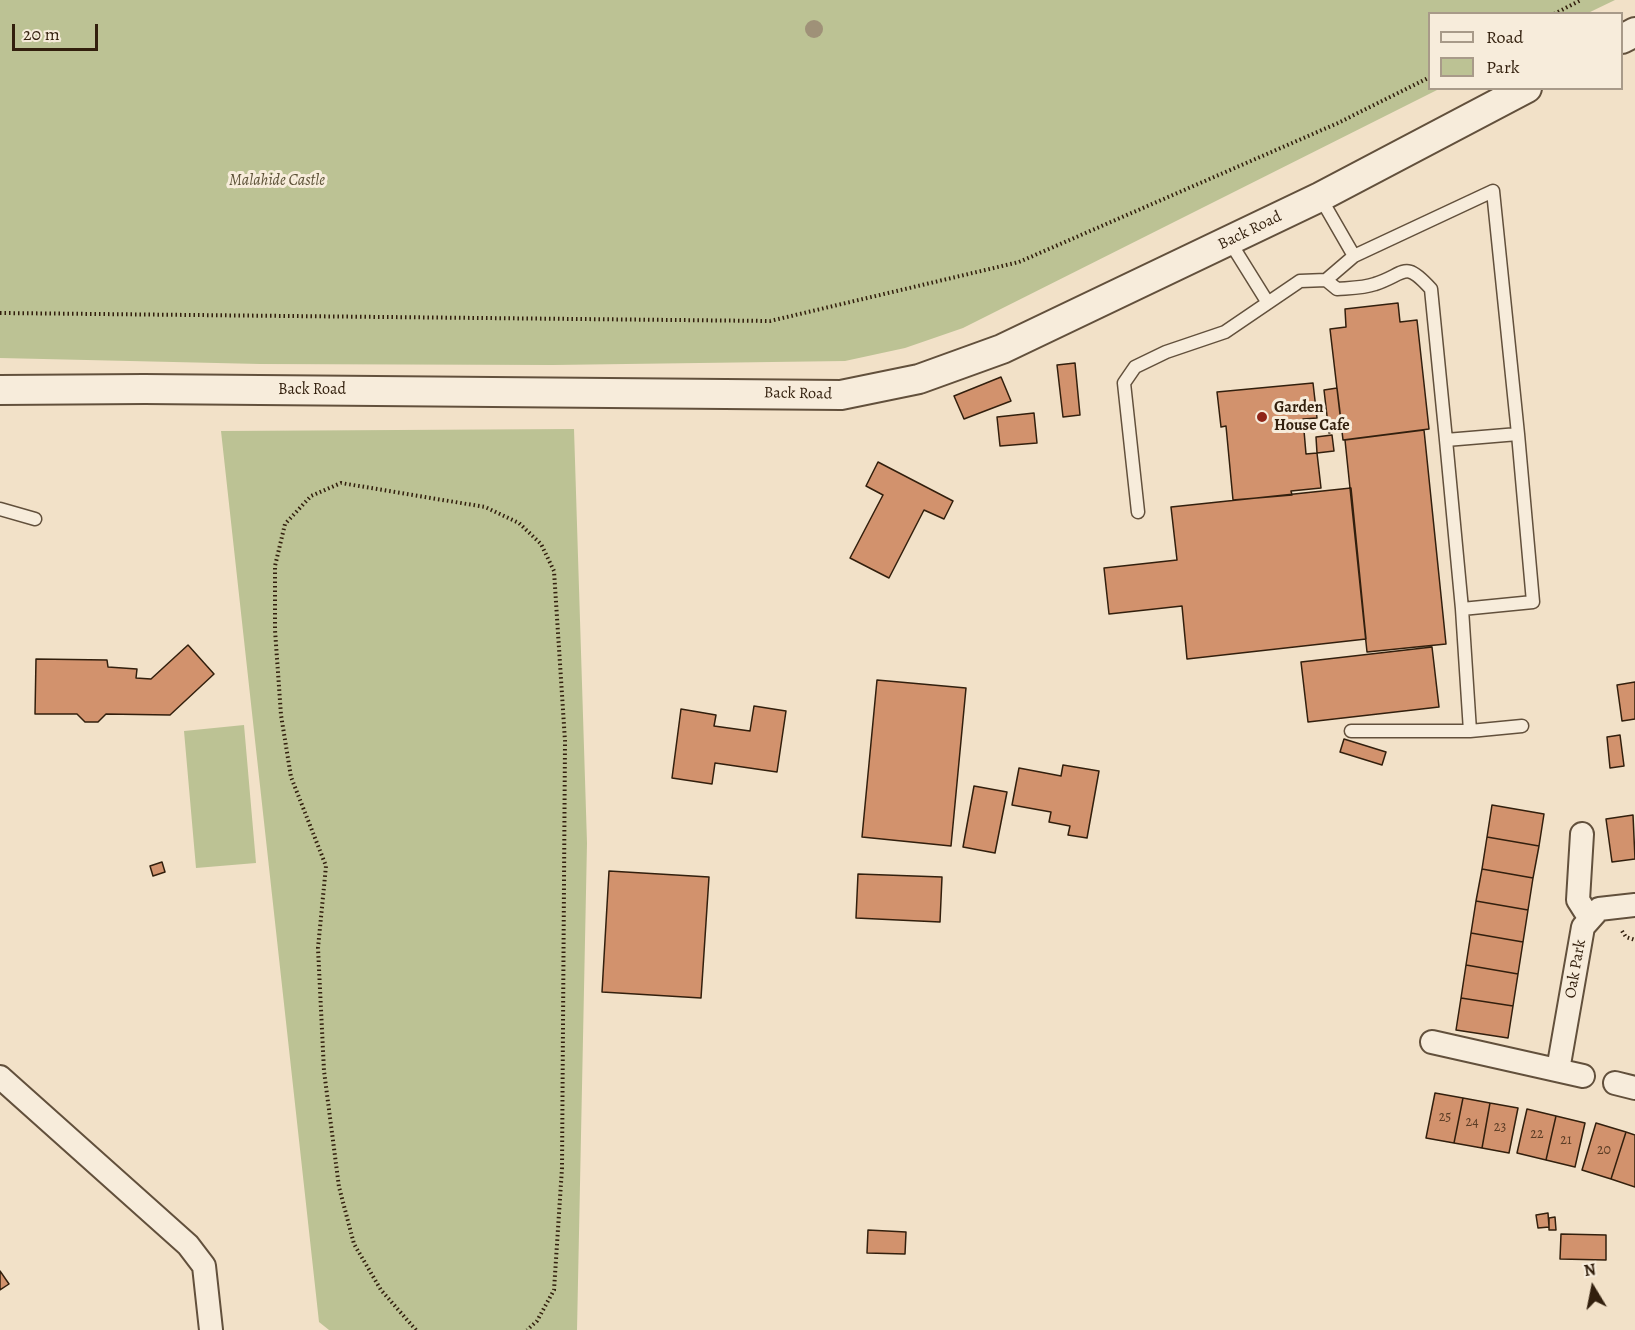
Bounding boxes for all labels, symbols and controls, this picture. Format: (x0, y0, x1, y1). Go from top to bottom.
scale bar (15, 12, 100, 50)
legend (1428, 12, 1623, 90)
text: 20 m (23, 22, 60, 46)
text: Road (1486, 25, 1523, 49)
text: Park (1486, 55, 1520, 79)
park label: Malahide Castle (229, 171, 325, 191)
street label: Back Road (1215, 207, 1285, 255)
street label: Back Road (278, 380, 346, 400)
street label: Back Road (764, 384, 832, 404)
place label: Garden House Cafe (1274, 398, 1350, 436)
marker: Garden House Cafe (1255, 410, 1269, 424)
street label: Oak Park (1561, 938, 1591, 1000)
house number: 25 (1439, 1110, 1451, 1126)
house number: 24 (1466, 1115, 1478, 1131)
house number: 23 (1494, 1120, 1506, 1136)
house number: 22 (1530, 1127, 1544, 1143)
house number: 21 (1560, 1133, 1572, 1149)
house number: 20 (1597, 1143, 1611, 1159)
north arrow (1563, 1258, 1623, 1318)
text: N (1582, 1258, 1598, 1282)

